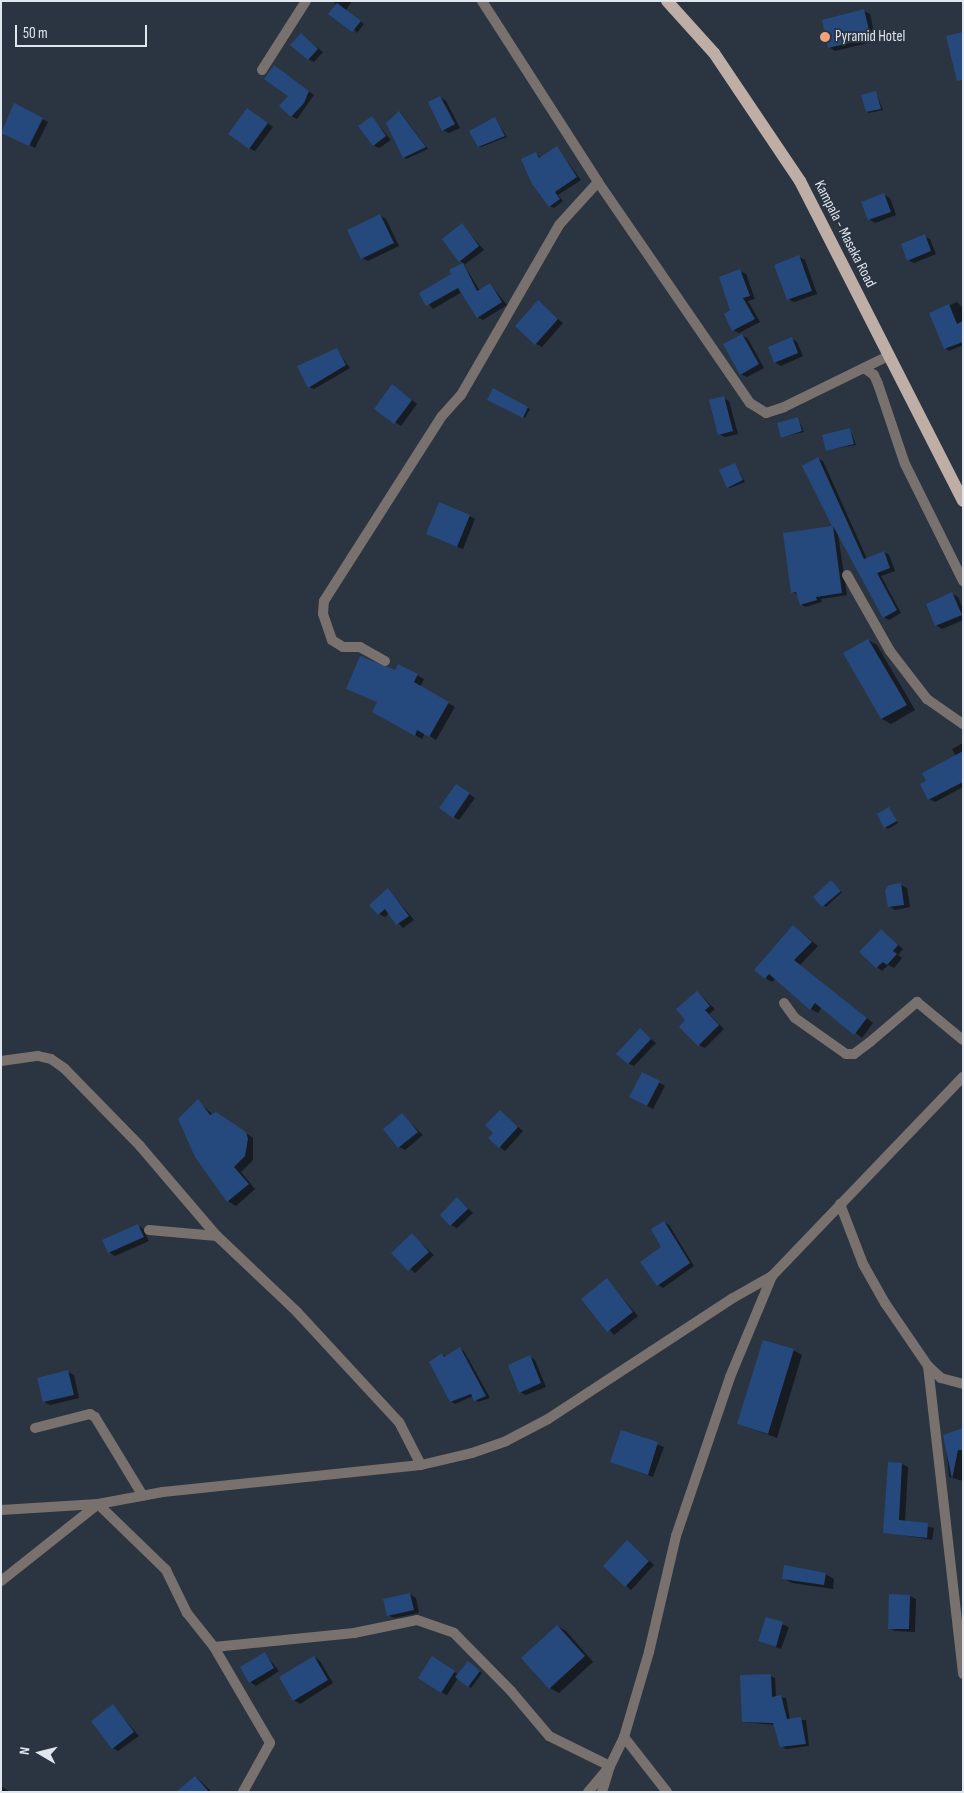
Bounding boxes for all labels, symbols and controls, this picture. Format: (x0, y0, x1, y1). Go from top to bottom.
scale bar (18, 15, 150, 47)
text: 50 m (23, 24, 48, 43)
place label: Pyramid Hotel (835, 28, 905, 46)
marker: Pyramid Hotel (819, 31, 831, 43)
street label: Kampala - Masaka Road (810, 178, 880, 290)
north arrow (15, 1728, 65, 1778)
text: N (16, 1746, 34, 1756)

